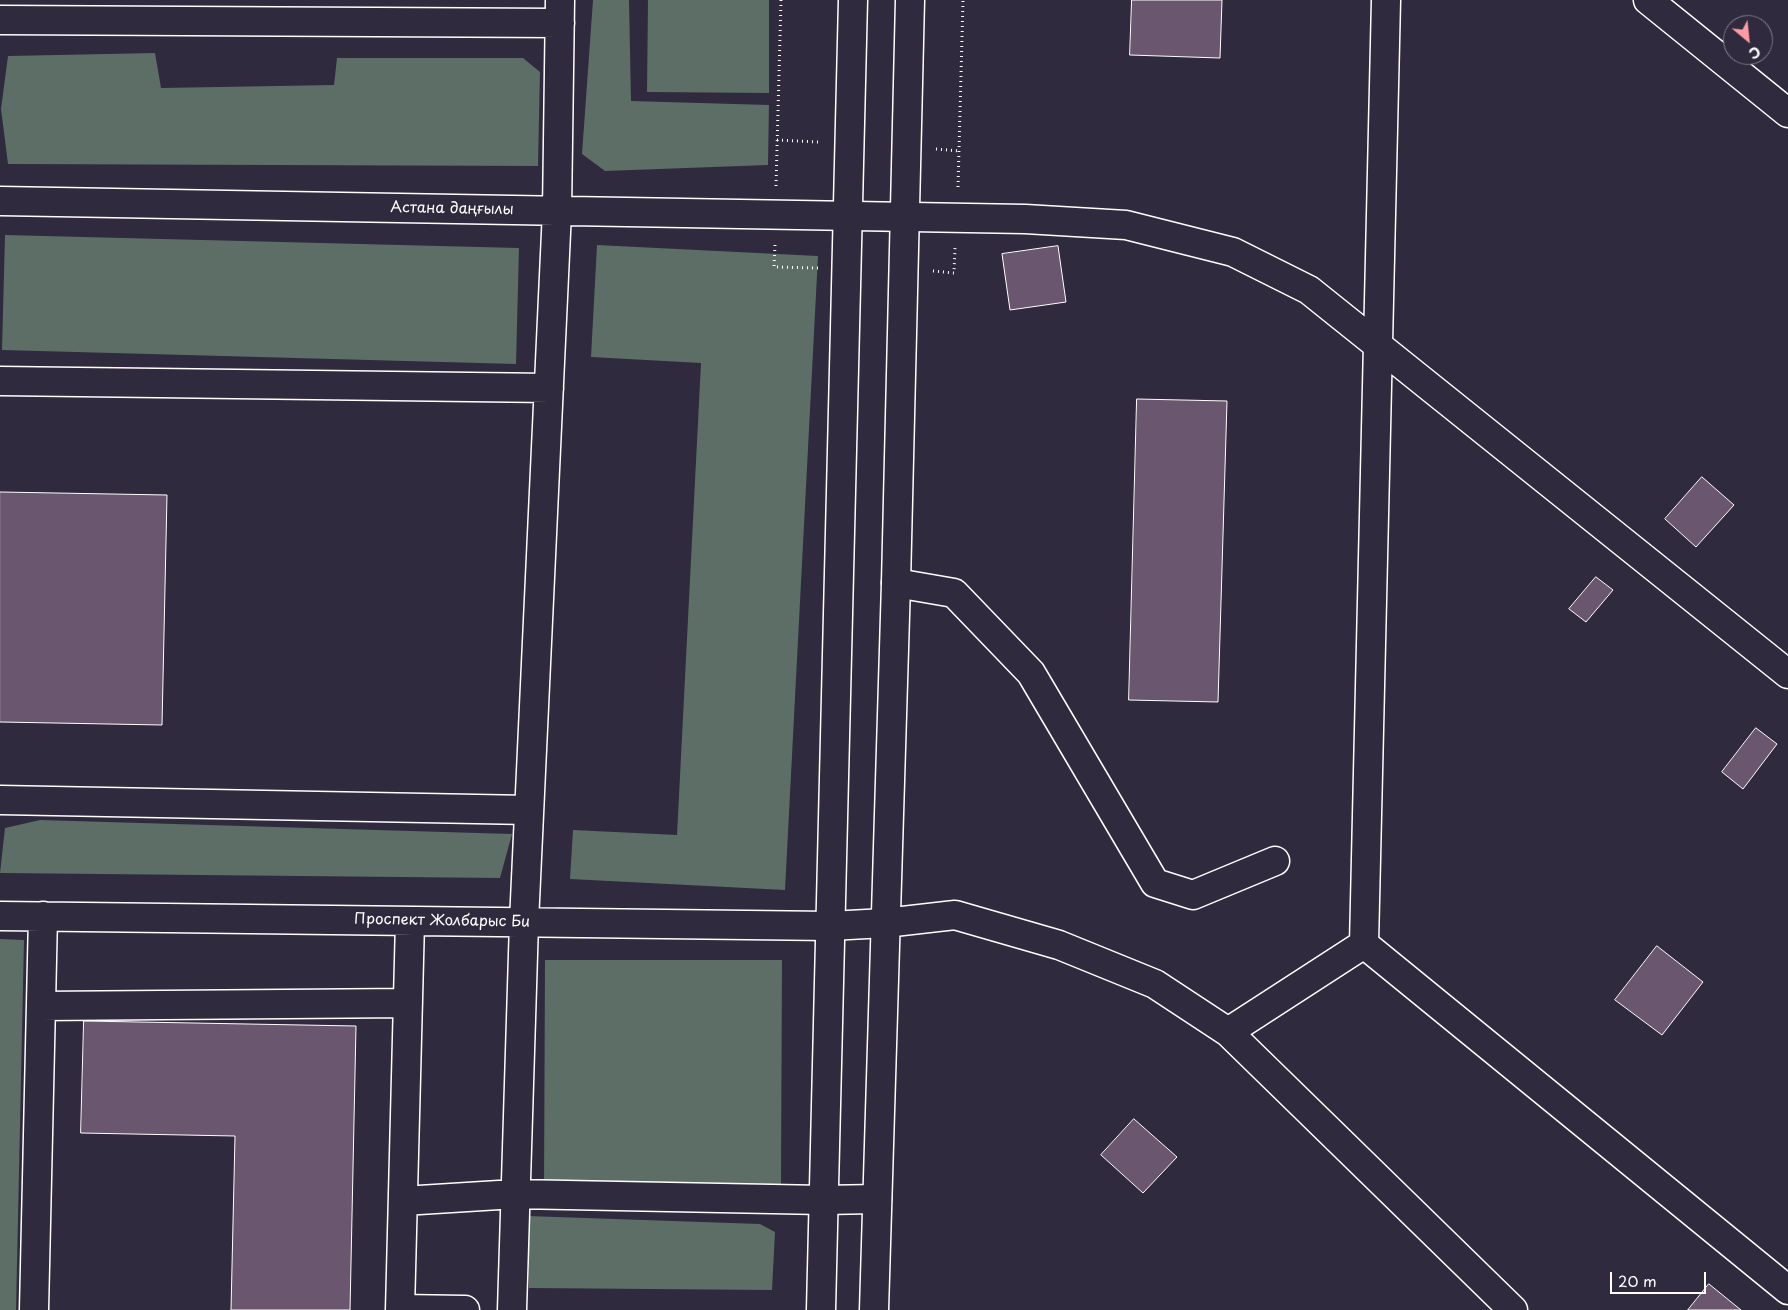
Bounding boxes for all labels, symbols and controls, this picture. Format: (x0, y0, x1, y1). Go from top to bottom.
north arrow (1723, 15, 1773, 65)
text: С (1745, 41, 1764, 65)
street label: Астана даңғылы (390, 199, 514, 219)
street label: Проспект Жолбарыс Би (354, 910, 530, 932)
scale bar (1613, 1262, 1709, 1294)
text: 20 m (1618, 1269, 1657, 1292)

